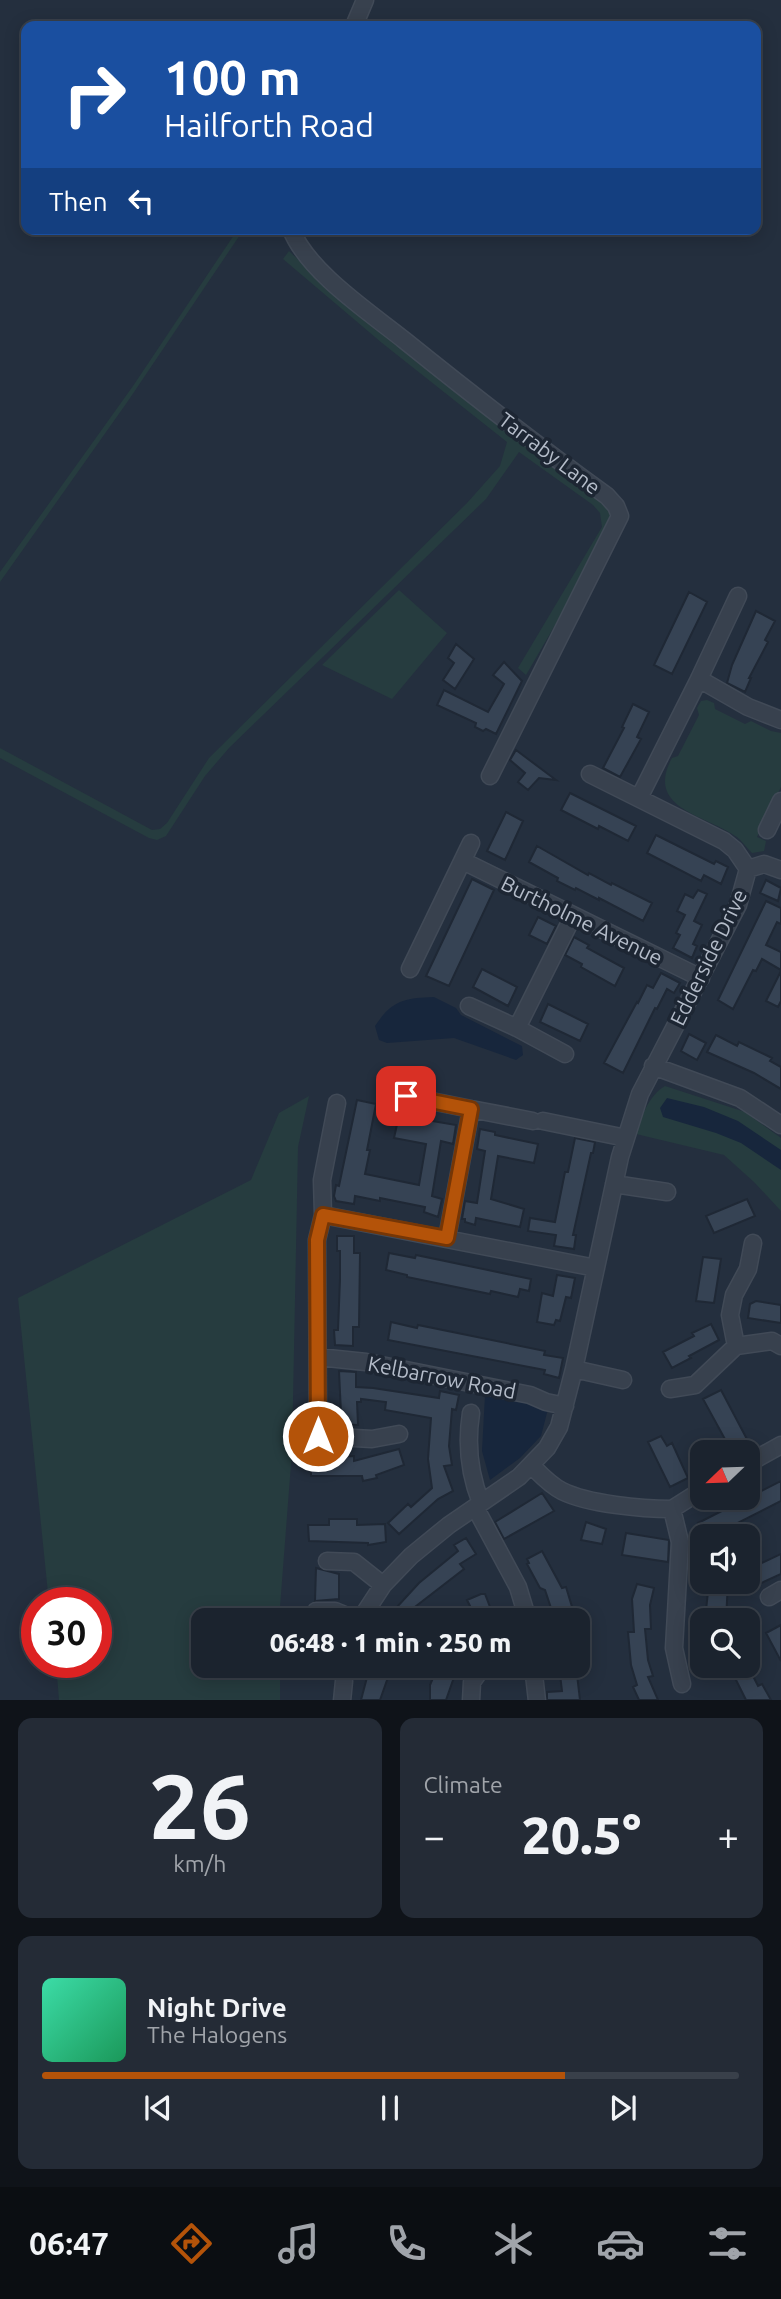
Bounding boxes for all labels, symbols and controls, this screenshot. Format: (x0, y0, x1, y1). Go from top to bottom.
icon: right (49, 49, 140, 140)
text: 100 m (164, 49, 301, 104)
text: Hailforth Road (164, 107, 374, 143)
icon: left (122, 182, 160, 220)
text: Then (49, 187, 108, 216)
street label: Tarraby Lane (495, 407, 605, 499)
street label: Burtholme Avenue (497, 871, 667, 969)
street label: Edderside Drive (665, 885, 751, 1029)
pin (376, 1066, 436, 1126)
icon: arrive (387, 1077, 425, 1115)
street label: Kelbarrow Road (366, 1351, 518, 1403)
position arrow (281, 1399, 355, 1473)
north arrow (690, 1440, 760, 1510)
map controls (690, 1440, 760, 1678)
button: sound (690, 1524, 760, 1594)
speed limit sign: 30 (21, 1587, 112, 1678)
button: search (690, 1608, 760, 1678)
text: 06:48 · 1 min · 250 m (270, 1628, 511, 1657)
text: 26 (148, 1754, 251, 1856)
text: Climate (424, 1772, 503, 1797)
text: 20.5° (521, 1806, 641, 1864)
text: − (424, 1815, 445, 1857)
text: + (718, 1815, 739, 1857)
text: km/h (173, 1851, 226, 1876)
text: Night Drive (147, 1993, 287, 2022)
text: The Halogens (147, 2022, 287, 2047)
icon: previous (139, 2089, 177, 2127)
icon: pause (371, 2089, 409, 2127)
icon: next (604, 2089, 642, 2127)
icon: directions (167, 2219, 216, 2268)
icon: music (274, 2219, 323, 2268)
icon: phone (382, 2219, 431, 2268)
icon: climate (489, 2219, 538, 2268)
icon: car (596, 2219, 645, 2268)
icon: filters (703, 2219, 752, 2268)
text: 06:47 (29, 2225, 109, 2261)

